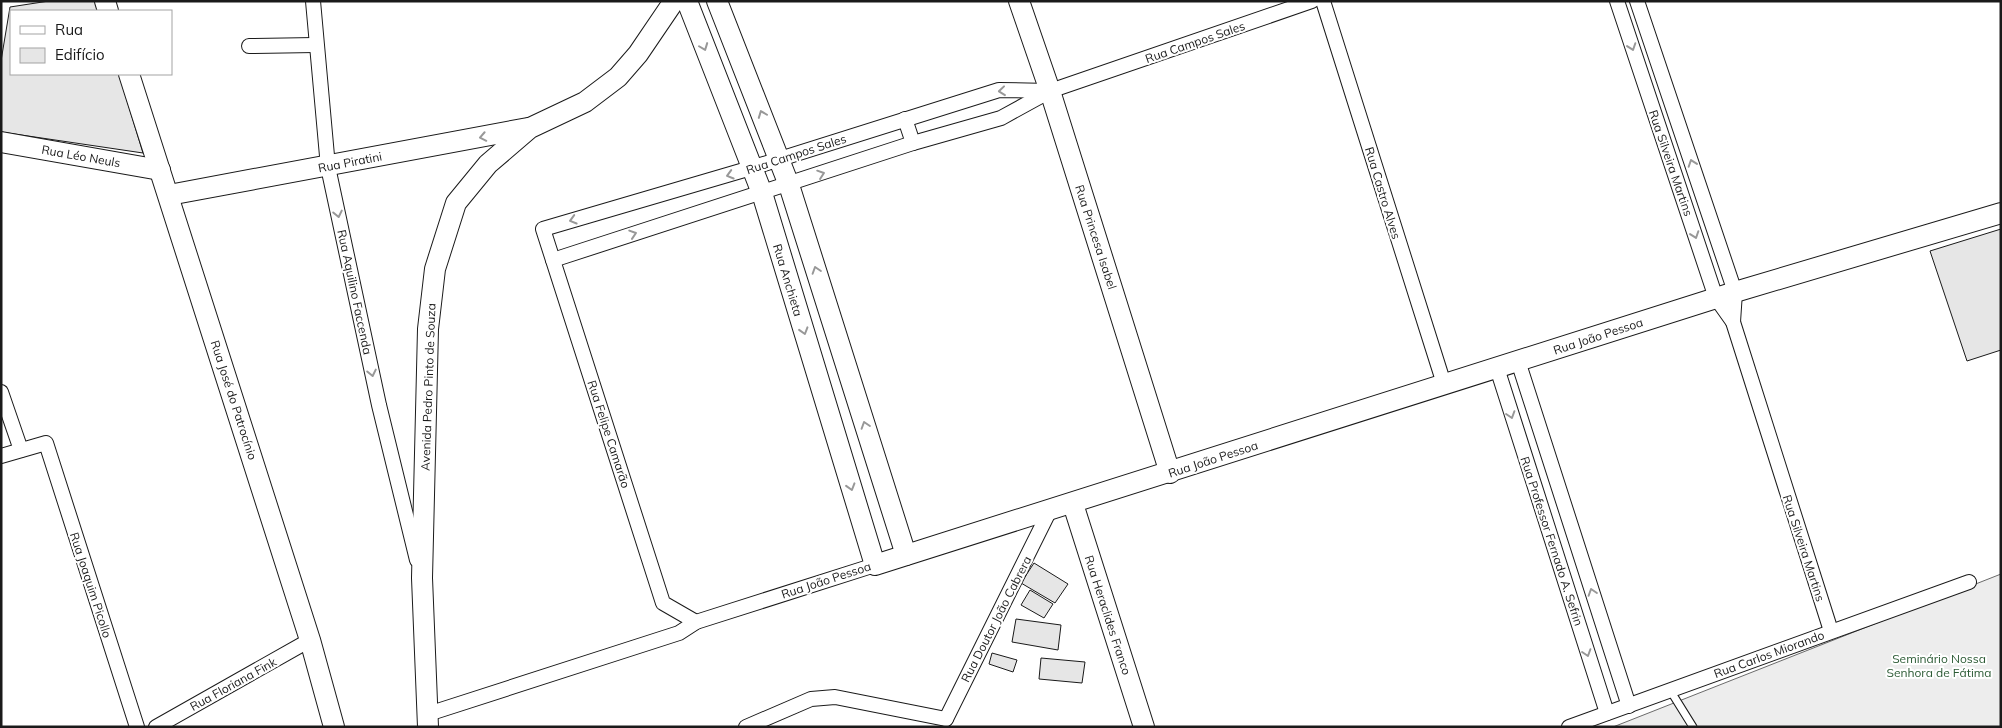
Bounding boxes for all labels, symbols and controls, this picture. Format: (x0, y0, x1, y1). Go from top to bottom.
legend (10, 10, 172, 75)
street label: Rua Campos Sales (1143, 18, 1247, 66)
text: Rua (55, 20, 83, 39)
one-way arrow (698, 42, 709, 51)
one-way arrow (1626, 43, 1636, 51)
text: Edifício (55, 45, 105, 64)
one-way arrow (997, 85, 1005, 96)
street label: Rua Silveira Martins (1646, 108, 1696, 218)
one-way arrow (757, 111, 767, 119)
street label: Rua Campos Sales (744, 131, 848, 177)
one-way arrow (478, 132, 487, 142)
street label: Rua Léo Neuls (40, 142, 122, 170)
street label: Rua Castro Alves (1362, 145, 1404, 241)
street label: Rua Piratini (317, 148, 383, 176)
one-way arrow (1688, 159, 1698, 168)
one-way arrow (726, 169, 734, 179)
one-way arrow (816, 170, 824, 180)
street label: Rua Princesa Isabel (1072, 183, 1120, 291)
one-way arrow (332, 210, 343, 219)
one-way arrow (570, 214, 578, 224)
street label: Rua Aquilino Faccenda (334, 228, 376, 356)
one-way arrow (628, 230, 636, 240)
one-way arrow (1689, 230, 1699, 238)
street label: Rua Anchieta (770, 242, 806, 318)
one-way arrow (812, 267, 822, 275)
street label: Avenida Pedro Pinto de Souza (418, 303, 438, 471)
street label: Rua João Pessoa (1551, 314, 1645, 358)
one-way arrow (798, 327, 808, 335)
street label: Rua José do Patrocínio (208, 338, 260, 462)
one-way arrow (366, 369, 377, 378)
street label: Rua Felipe Camarão (584, 378, 634, 490)
one-way arrow (1506, 410, 1516, 419)
one-way arrow (861, 422, 871, 430)
street label: Rua João Pessoa (1166, 437, 1260, 481)
street label: Rua Professor Fernado A. Sefrin (1518, 454, 1586, 628)
one-way arrow (845, 482, 855, 490)
street label: Rua Silveira Martins (1780, 493, 1828, 603)
street label: Rua Joaquim Picollo (67, 530, 115, 640)
street label: Rua Doutor João Cabrera (958, 553, 1034, 685)
street label: Rua Heraclides Franco (1082, 553, 1135, 677)
street label: Rua João Pessoa (779, 558, 873, 602)
one-way arrow (1588, 589, 1598, 597)
street label: Rua Carlos Miorando (1712, 627, 1826, 681)
one-way arrow (1582, 648, 1592, 657)
park label: Seminário Nossa Senhora de Fátima (1886, 651, 1992, 680)
street label: Rua Floriana Fink (187, 654, 280, 714)

